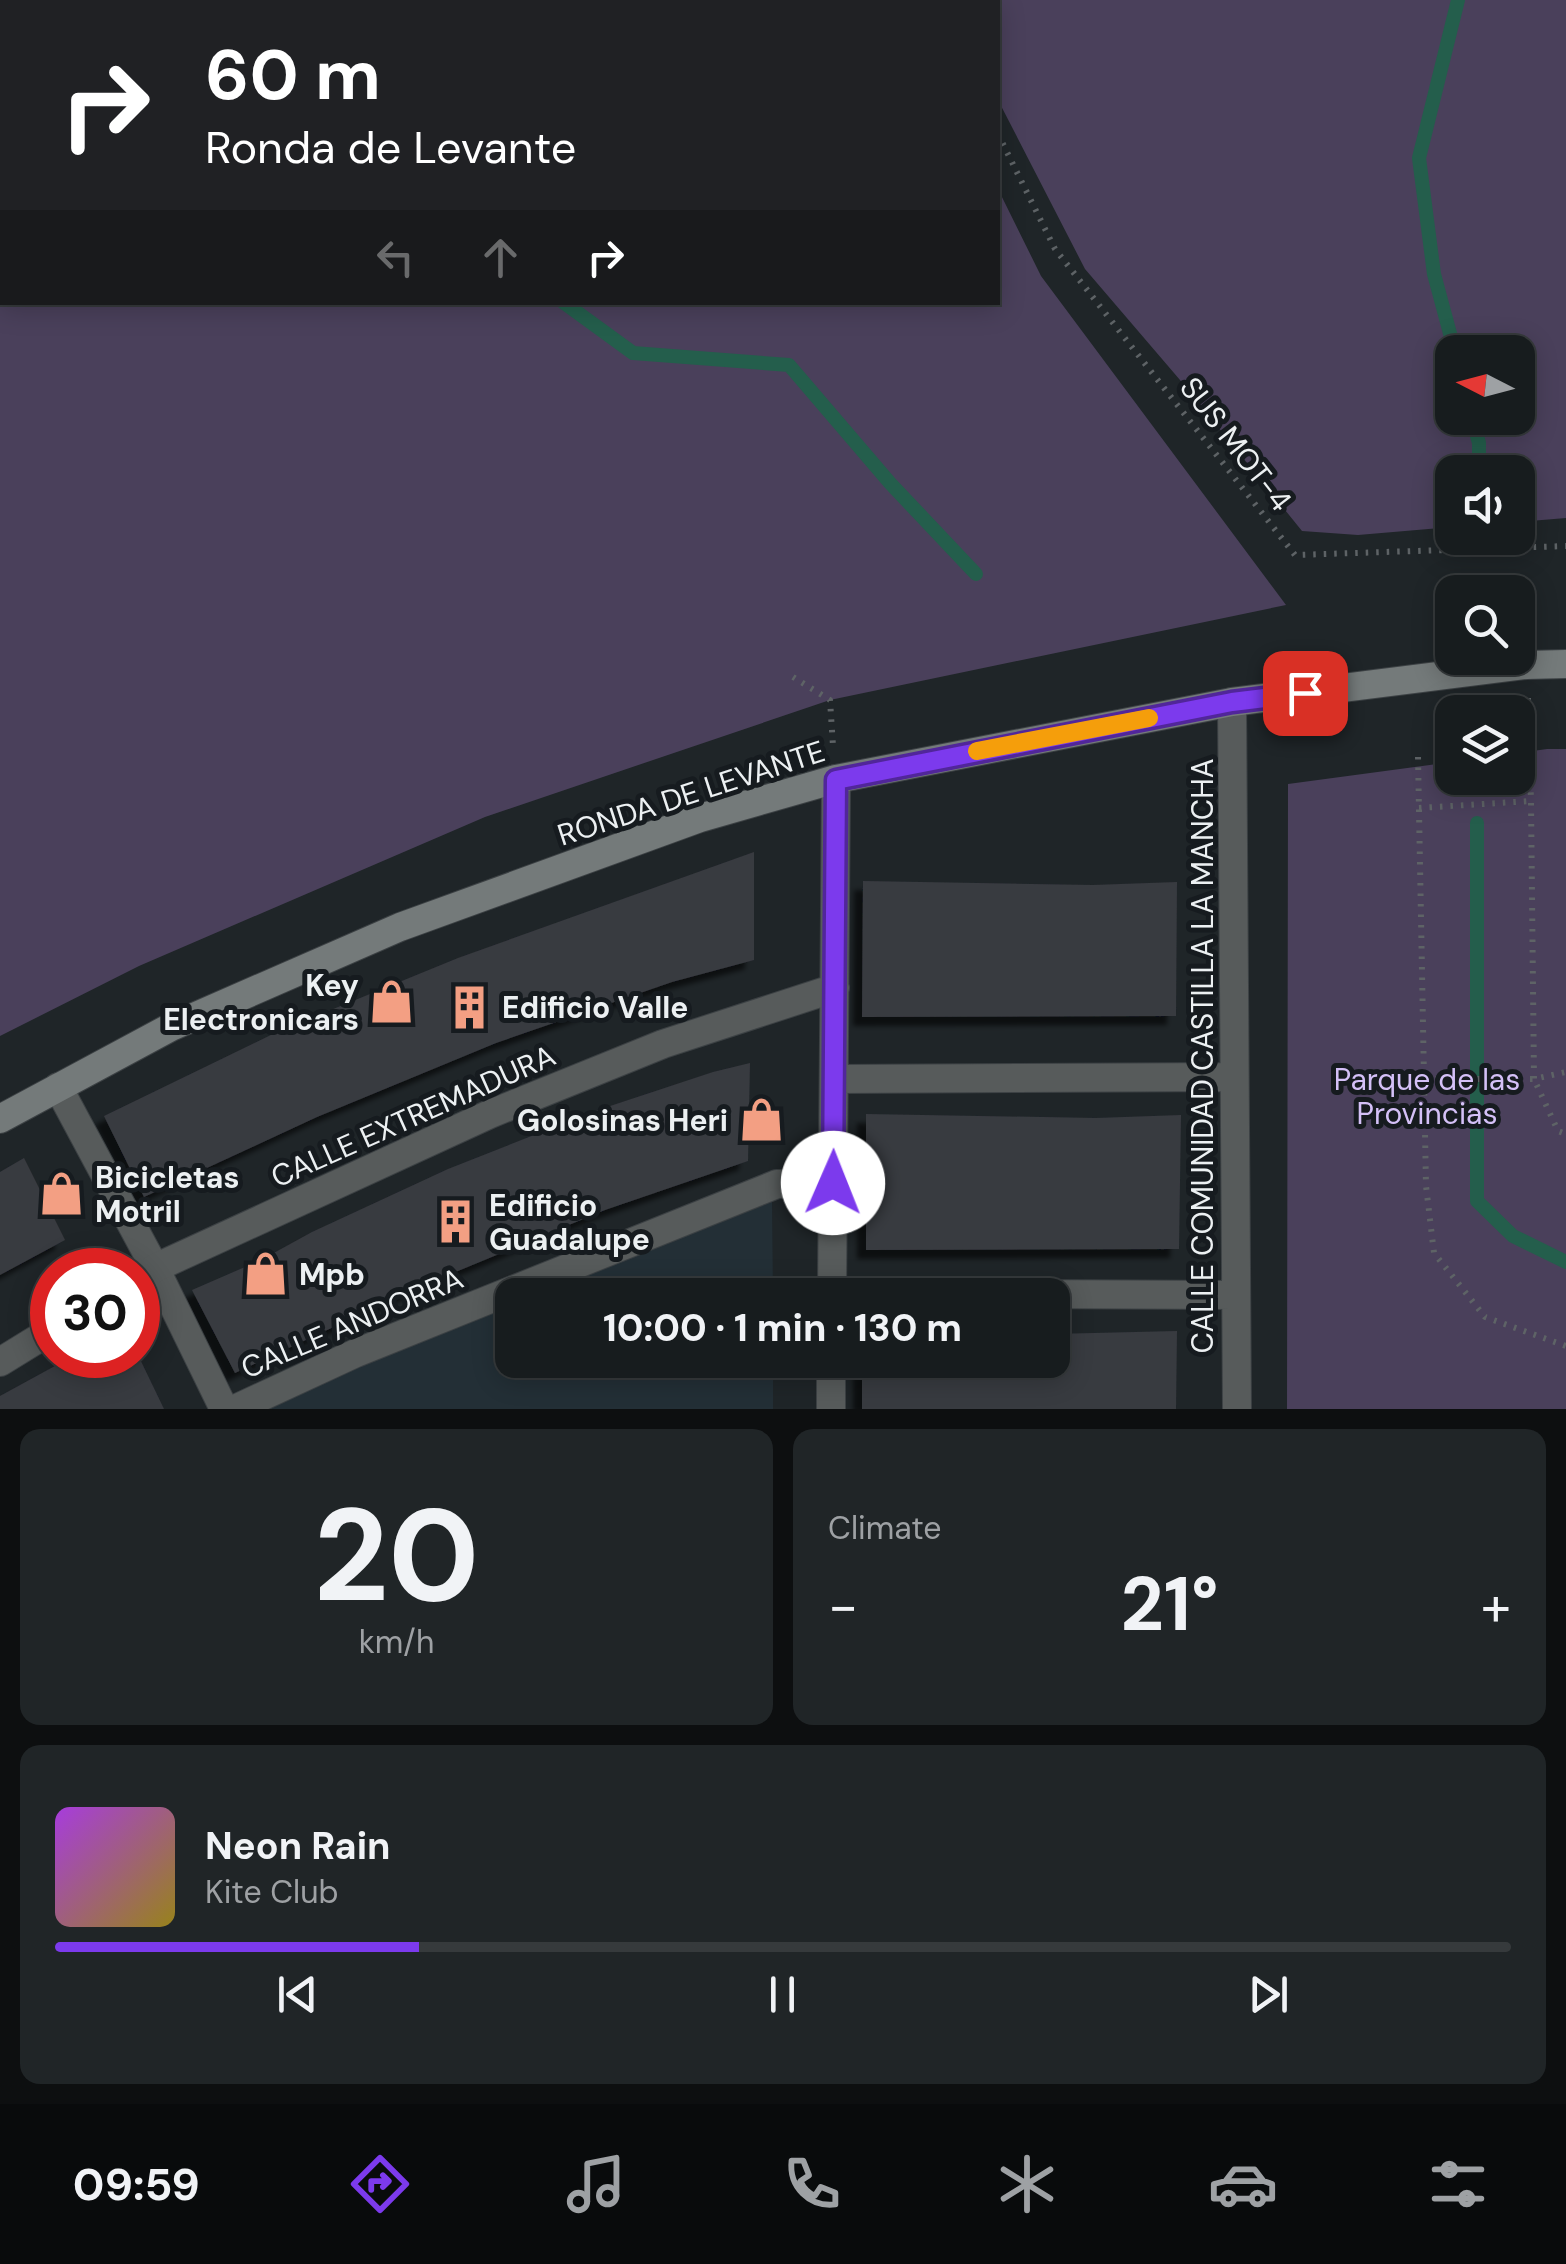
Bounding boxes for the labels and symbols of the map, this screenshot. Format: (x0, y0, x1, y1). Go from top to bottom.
north arrow (1435, 335, 1535, 435)
street label: SUS MOT-4 (1172, 369, 1300, 519)
pin (1263, 651, 1348, 736)
street label: RONDA DE LEVANTE (552, 731, 830, 855)
street label: CALLE COMUNIDAD CASTILLA LA MANCHA (1183, 758, 1222, 1354)
place label: Key Electronicars (163, 966, 359, 1039)
shop icon: Key Electronicars (368, 978, 416, 1026)
building icon: Edificio Valle (445, 983, 493, 1031)
place label: Edificio Valle (502, 988, 688, 1027)
street label: CALLE EXTREMADURA (265, 1036, 561, 1196)
park label: Parque de las Provincias (1334, 1060, 1520, 1133)
shop icon: Golosinas Heri (737, 1096, 785, 1144)
place label: Golosinas Heri (517, 1101, 728, 1140)
position arrow (781, 1131, 885, 1235)
place label: Bicicletas Motril (95, 1158, 239, 1231)
shop icon: Bicicletas Motril (38, 1170, 86, 1218)
place label: Edificio Guadalupe (489, 1186, 650, 1259)
building icon: Edificio Guadalupe (432, 1198, 480, 1246)
speed limit sign: 30 (30, 1248, 160, 1378)
shop icon: Mpb (242, 1250, 290, 1298)
place label: Mpb (299, 1255, 365, 1294)
street label: CALLE ANDORRA (235, 1259, 469, 1387)

